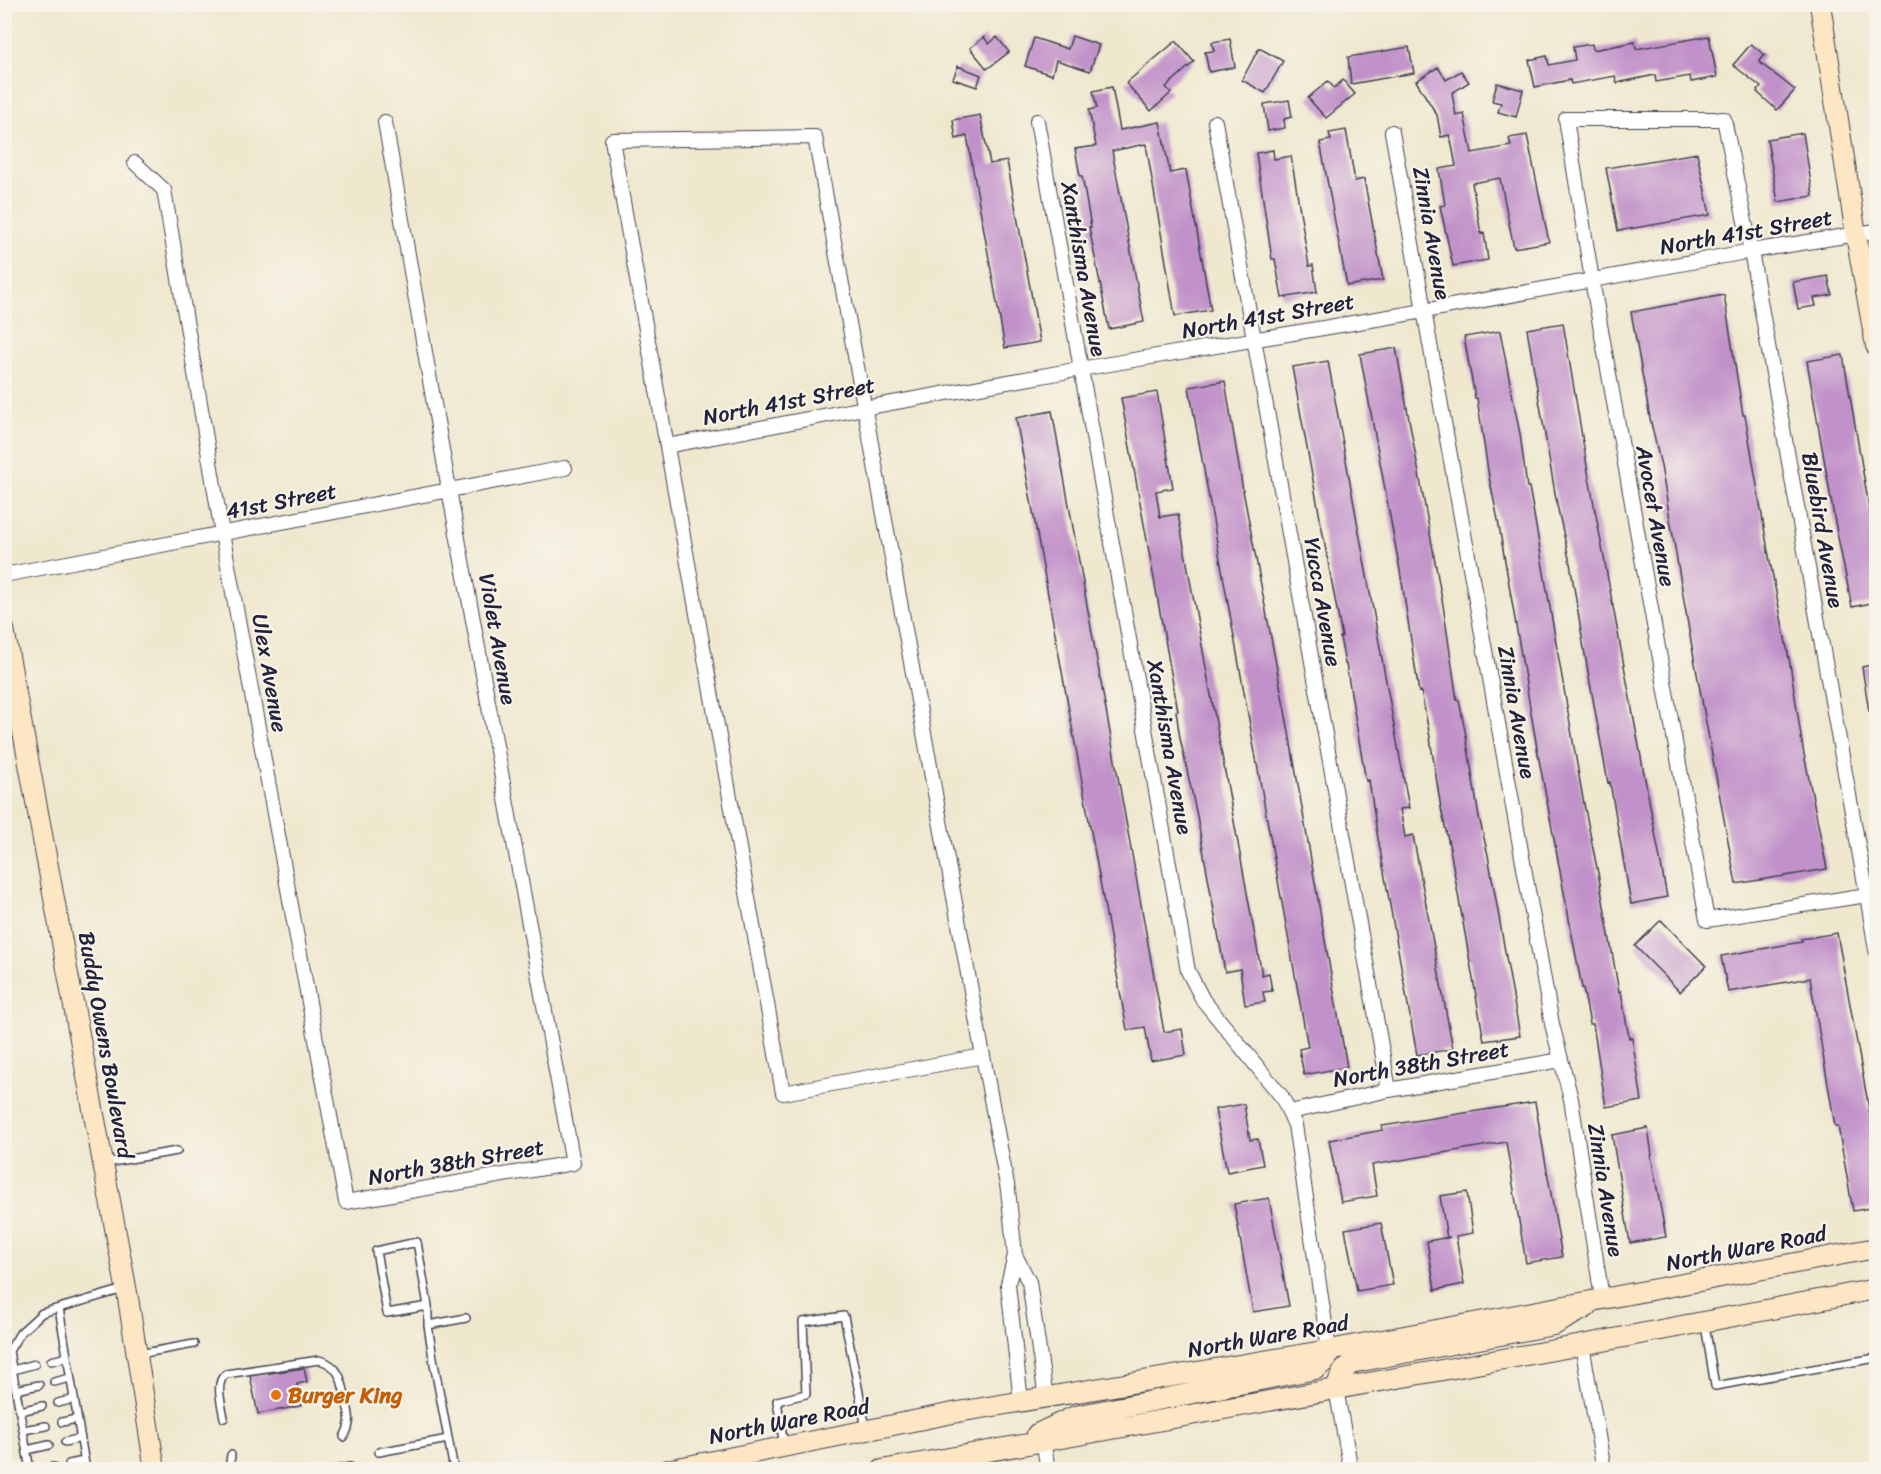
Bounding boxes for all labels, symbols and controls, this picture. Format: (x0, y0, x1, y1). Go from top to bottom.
street label: Zinnia Avenue (1401, 163, 1463, 303)
street label: Xanthisma Avenue (1049, 178, 1119, 360)
street label: North 41st Street (1656, 198, 1836, 266)
street label: North 41st Street (1178, 282, 1358, 350)
street label: North 41st Street (699, 365, 879, 437)
street label: Avocet Avenue (1624, 441, 1688, 590)
street label: Bluebird Avenue (1790, 449, 1856, 611)
street label: 41st Street (222, 471, 340, 531)
street label: Yucca Avenue (1292, 534, 1354, 670)
street label: Violet Avenue (467, 570, 529, 708)
street label: Ulex Avenue (240, 611, 300, 735)
street label: Zinnia Avenue (1486, 642, 1548, 782)
street label: Xanthisma Avenue (1135, 656, 1205, 838)
street label: Buddy Owens Boulevard (67, 929, 145, 1163)
street label: North 38th Street (1330, 1029, 1513, 1099)
street label: Zinnia Avenue (1576, 1120, 1636, 1260)
street label: North 38th Street (365, 1127, 548, 1197)
street label: North Ware Road (1662, 1213, 1831, 1283)
street label: North Ware Road (1184, 1302, 1353, 1369)
place label: Burger King (288, 1376, 402, 1415)
street label: North Ware Road (705, 1386, 874, 1456)
marker: Burger King (269, 1388, 283, 1402)

